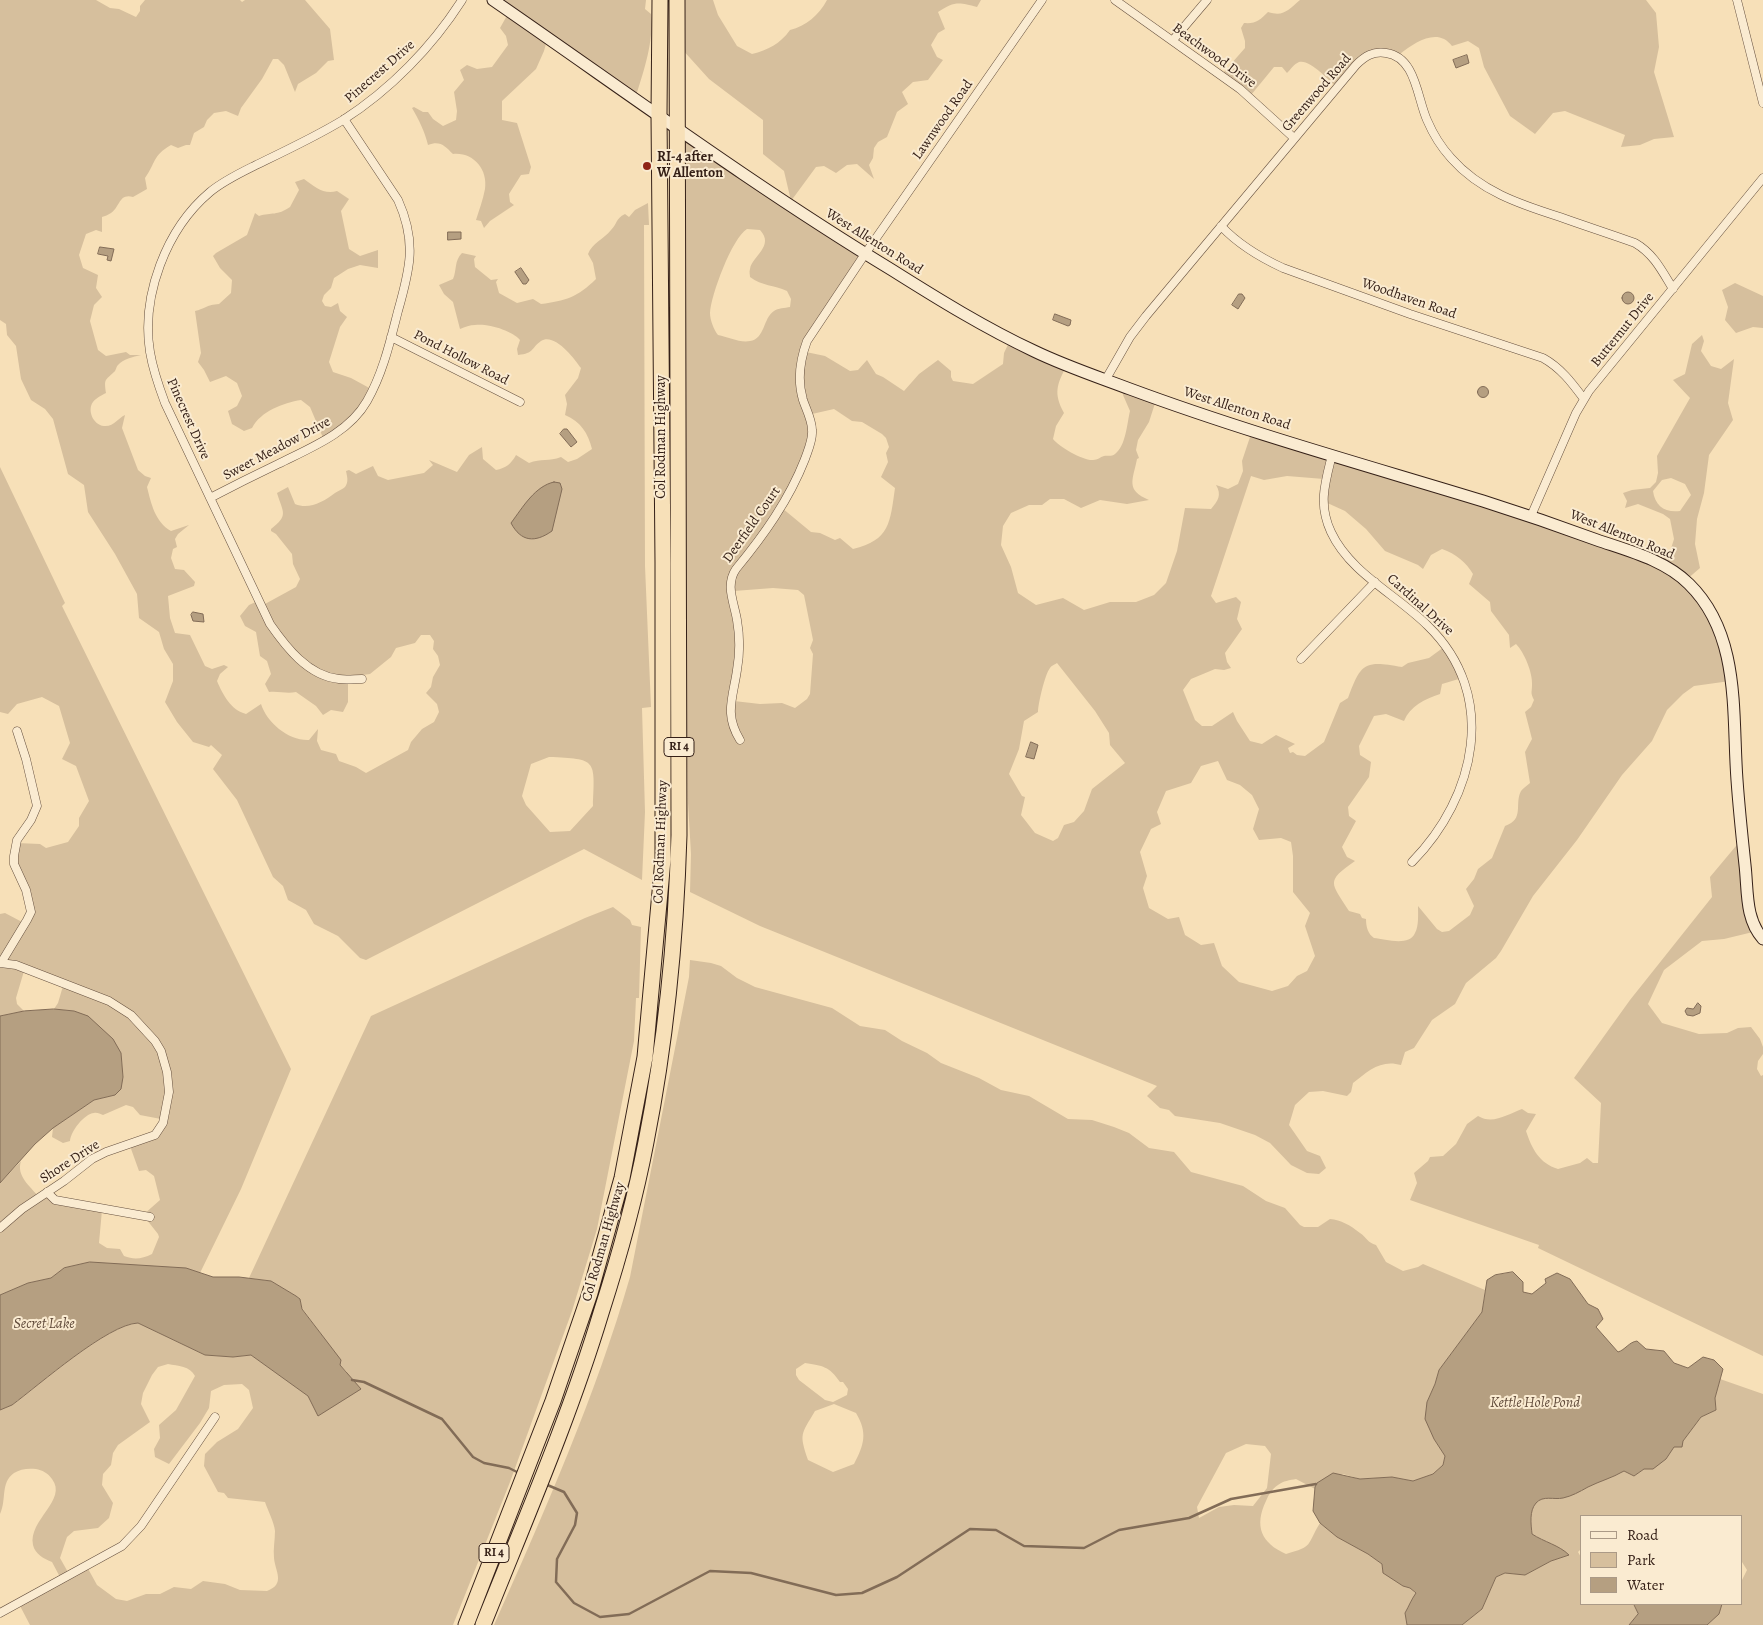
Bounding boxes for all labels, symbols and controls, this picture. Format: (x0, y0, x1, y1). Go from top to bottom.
street label: Beachwood Drive (1169, 20, 1259, 92)
street label: Pinecrest Drive (342, 37, 418, 107)
street label: Greenwood Road (1279, 51, 1355, 135)
street label: Lawnwood Road (909, 77, 977, 163)
place label: RI-4 after W Allenton (657, 150, 723, 182)
marker: RI-4 after W Allenton (641, 160, 653, 172)
street label: West Allenton Road (822, 205, 926, 279)
street label: Woodhaven Road (1359, 275, 1459, 323)
street label: Butternut Drive (1588, 289, 1658, 371)
street label: Pond Hollow Road (411, 327, 511, 389)
street label: Col Rodman Highway (654, 375, 670, 499)
street label: Pinecrest Drive (163, 376, 213, 462)
street label: West Allenton Road (1182, 384, 1292, 434)
street label: Sweet Meadow Drive (220, 414, 334, 484)
street label: Deerfield Court (720, 484, 784, 566)
street label: West Allenton Road (1567, 506, 1677, 564)
street label: Cardinal Drive (1383, 571, 1457, 639)
road number: RI 4 (664, 738, 694, 756)
street label: Col Rodman Highway (650, 780, 672, 904)
street label: Shore Drive (37, 1137, 103, 1187)
street label: Col Rodman Highway (579, 1180, 629, 1304)
water label: Secret Lake (13, 1315, 75, 1333)
water label: Kettle Hole Pond (1490, 1394, 1580, 1412)
legend (1580, 1515, 1743, 1605)
text: Road (1627, 1525, 1658, 1545)
road number: RI 4 (479, 1544, 509, 1562)
text: Park (1627, 1550, 1655, 1570)
text: Water (1627, 1575, 1664, 1595)

